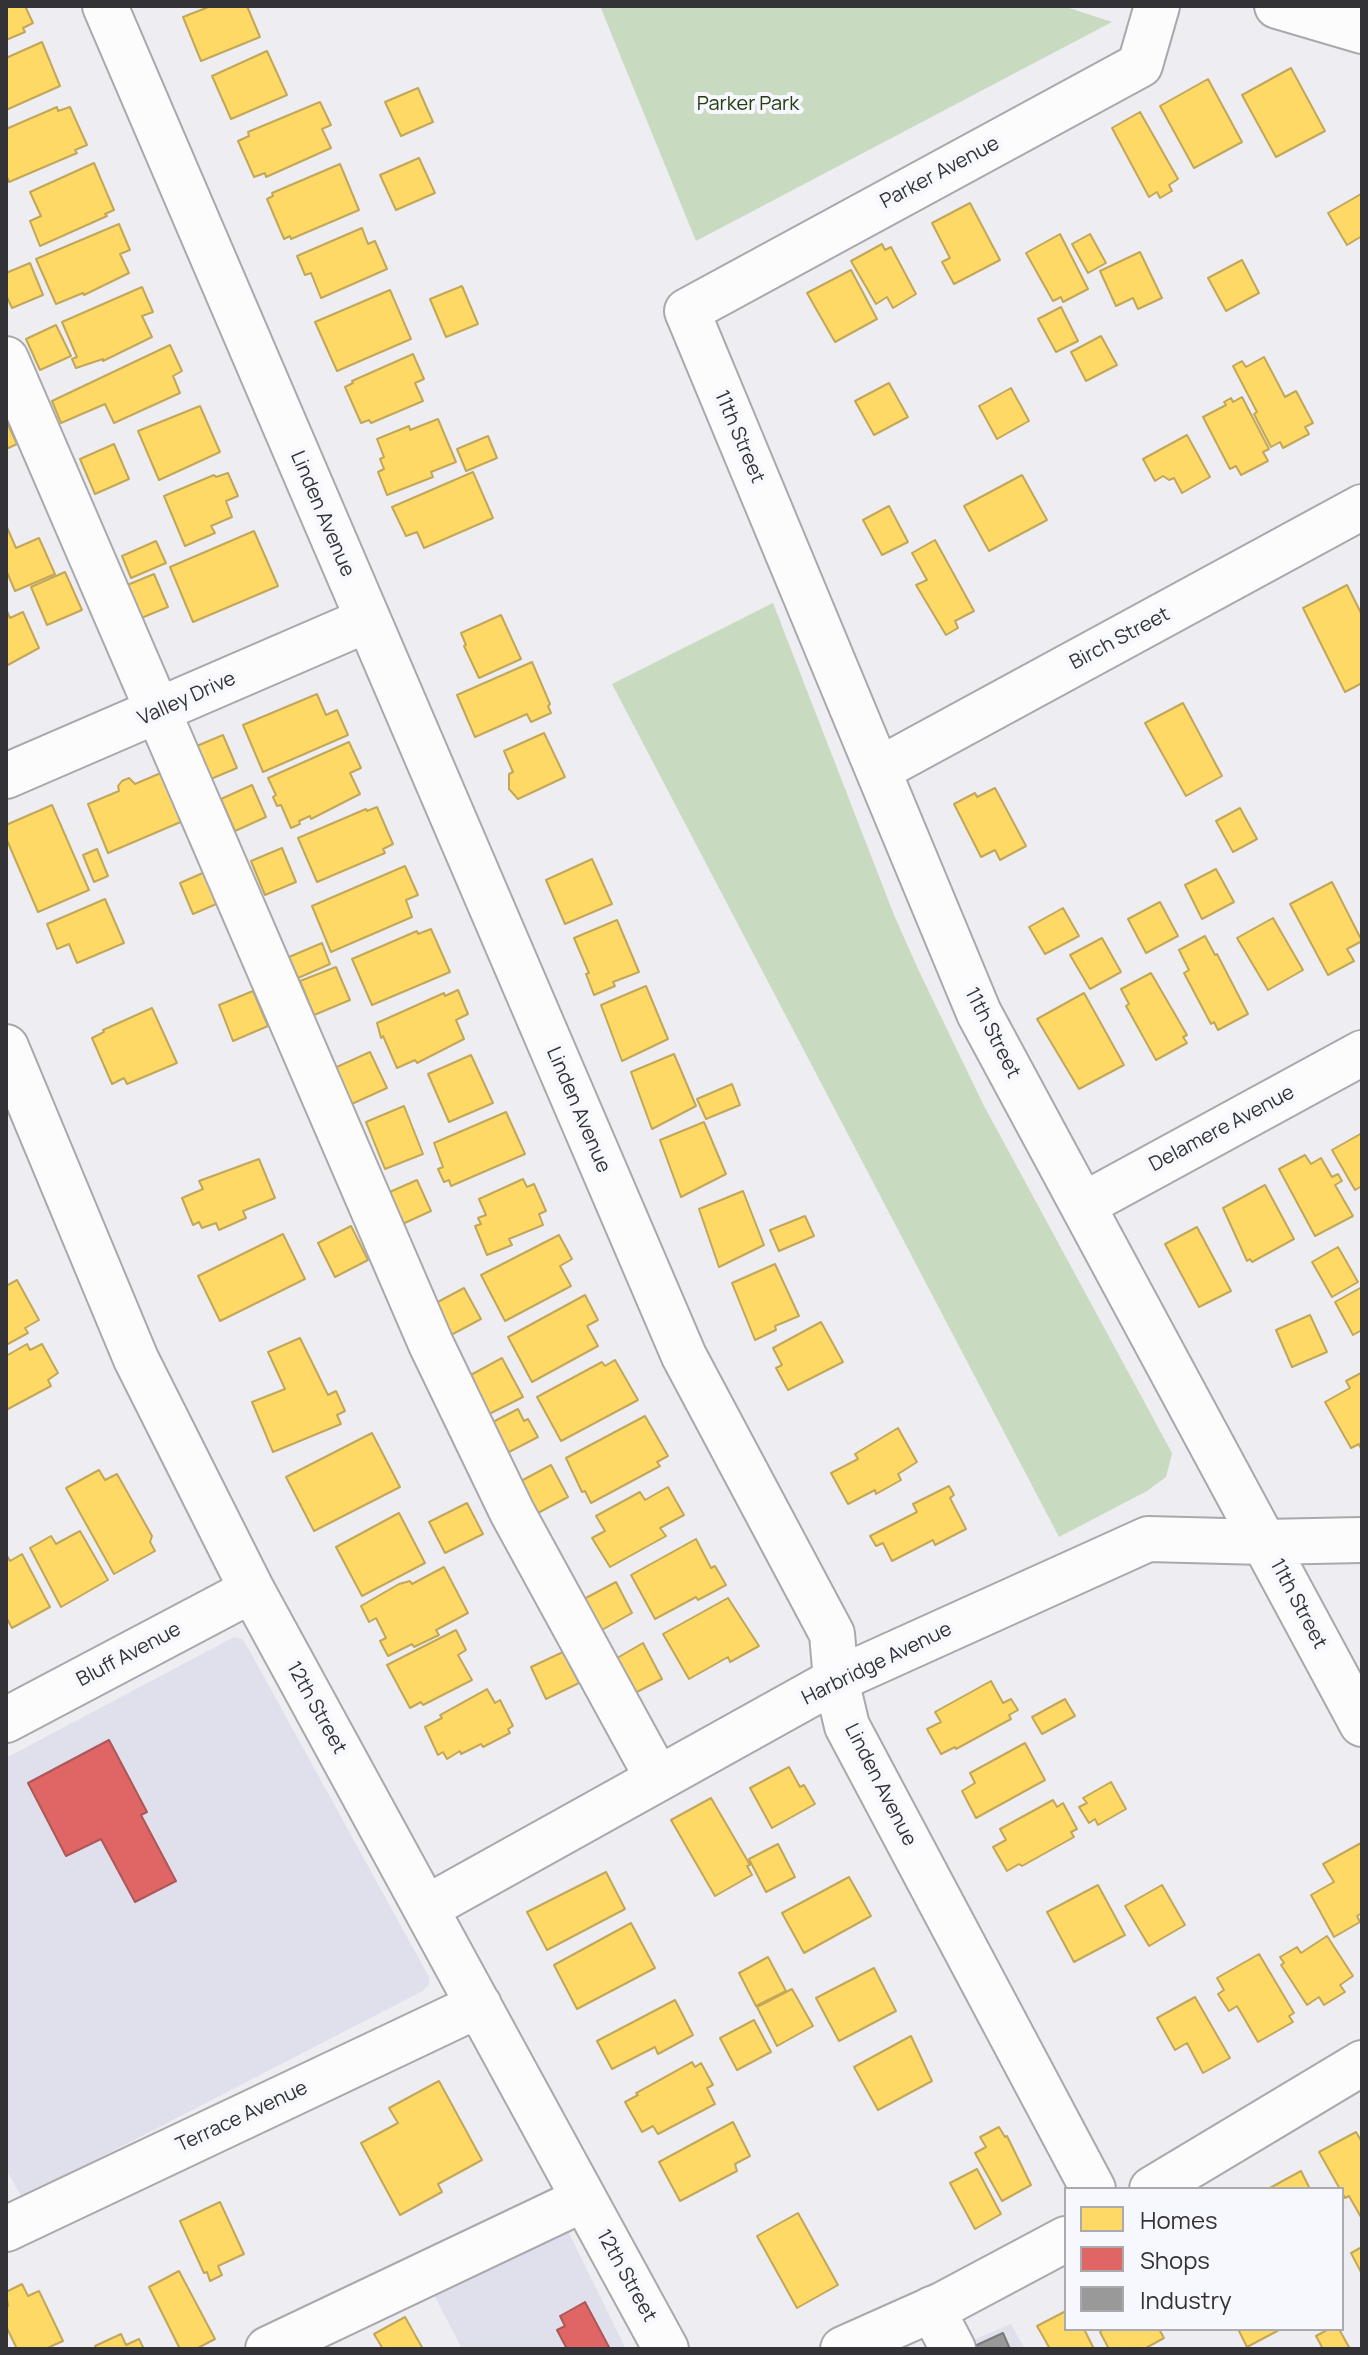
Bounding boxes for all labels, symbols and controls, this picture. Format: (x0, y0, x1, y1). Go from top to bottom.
park label: Parker Park (697, 92, 799, 116)
street label: Parker Avenue (877, 132, 1003, 214)
street label: 11th Street (709, 387, 769, 487)
street label: Linden Avenue (285, 448, 359, 580)
street label: Birch Street (1066, 603, 1174, 675)
street label: Valley Drive (134, 667, 240, 731)
street label: 11th Street (959, 984, 1025, 1082)
street label: Linden Avenue (541, 1044, 615, 1176)
street label: Delamere Avenue (1145, 1081, 1299, 1177)
street label: 11th Street (1264, 1555, 1332, 1653)
street label: Harbridge Avenue (798, 1617, 956, 1711)
street label: Bluff Avenue (73, 1618, 185, 1692)
street label: 12th Street (281, 1658, 351, 1758)
street label: Linden Avenue (839, 1720, 921, 1850)
street label: Terrace Avenue (173, 2076, 311, 2158)
legend (1064, 2187, 1344, 2331)
text: Homes (1140, 2203, 1218, 2236)
street label: 12th Street (591, 2226, 661, 2326)
text: Shops (1140, 2243, 1210, 2276)
text: Industry (1140, 2283, 1232, 2316)

